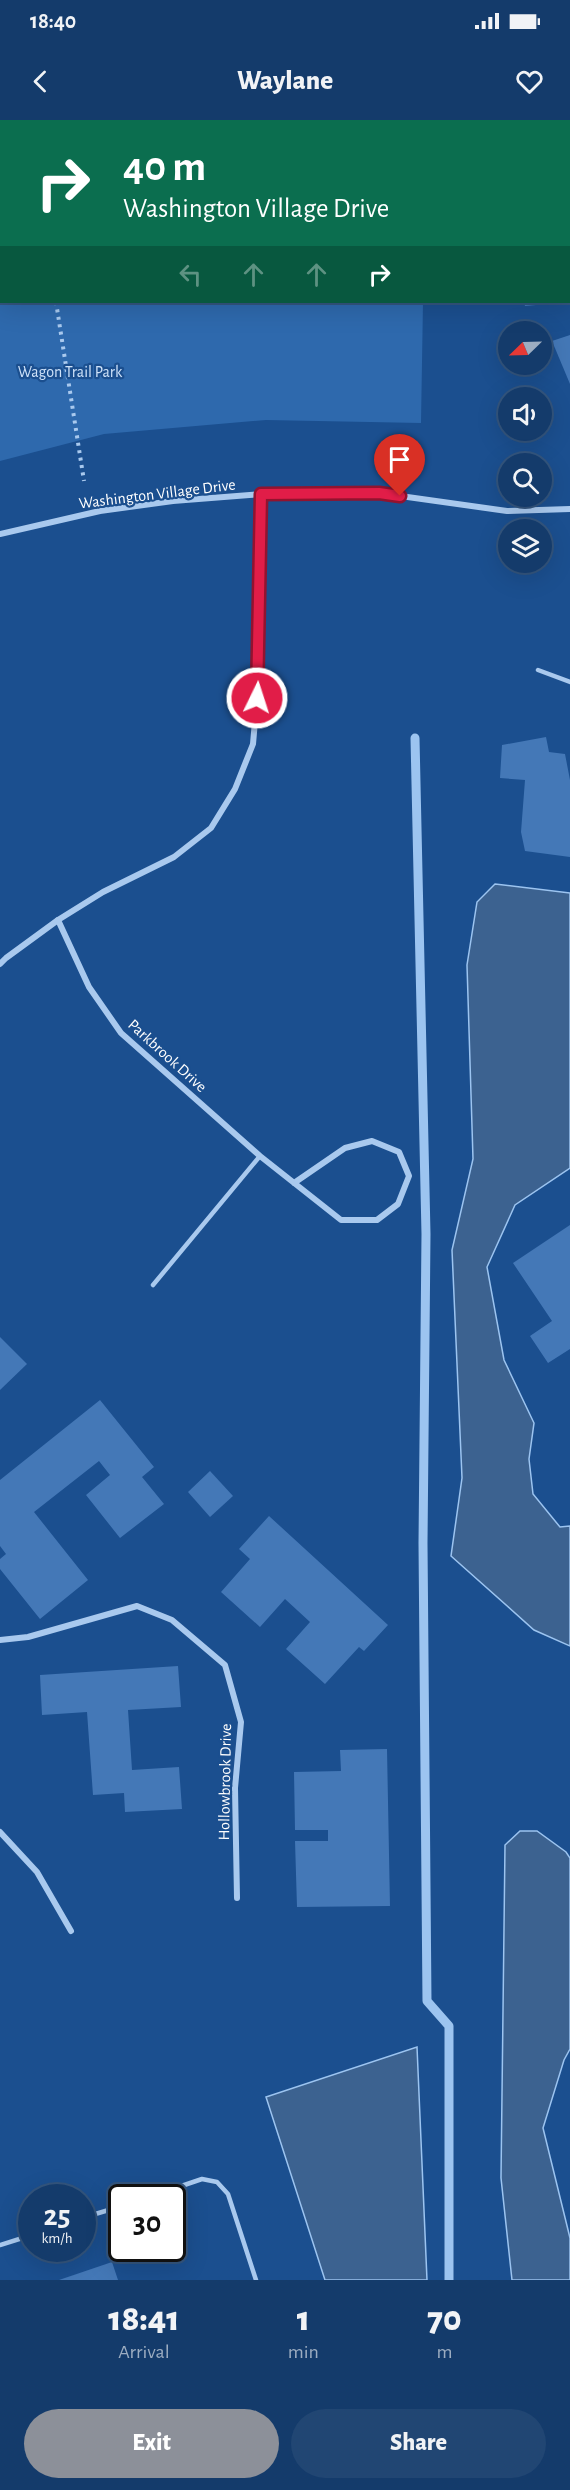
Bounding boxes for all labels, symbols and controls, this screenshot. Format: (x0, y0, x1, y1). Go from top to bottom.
text: 18:40 (30, 10, 76, 32)
icon: back (24, 65, 57, 98)
icon: heart (513, 65, 546, 98)
text: Waylane (237, 67, 333, 94)
icon: right (24, 144, 102, 222)
text: 40 m (123, 146, 206, 188)
text: Washington Village Drive (123, 195, 389, 222)
icon: left (174, 258, 207, 291)
icon: ahead (237, 258, 270, 291)
icon: ahead (300, 258, 333, 291)
icon: right (363, 258, 396, 291)
north arrow (498, 321, 552, 375)
map controls (498, 321, 552, 573)
park label: Wagon Trail Park (18, 364, 123, 380)
button: sound (498, 387, 552, 441)
pin (374, 434, 425, 496)
icon: arrive (383, 443, 416, 476)
button: search (498, 453, 552, 507)
street label: Washington Village Drive (78, 476, 236, 512)
button: layers (498, 519, 552, 573)
position arrow (225, 666, 289, 730)
street label: Parkbrook Drive (125, 1016, 210, 1095)
street label: Hollowbrook Drive (216, 1723, 234, 1841)
speed limit sign: 30 (108, 2184, 186, 2262)
text: 25 (43, 2201, 71, 2231)
text: km/h (42, 2231, 72, 2246)
text: 18:41 (108, 2301, 180, 2337)
text: 1 (297, 2301, 310, 2337)
text: 70 (427, 2301, 462, 2337)
text: Arrival (118, 2342, 170, 2362)
text: min (288, 2342, 319, 2362)
text: m (436, 2342, 452, 2362)
button: Exit (24, 2409, 279, 2478)
button: Share (291, 2409, 546, 2478)

